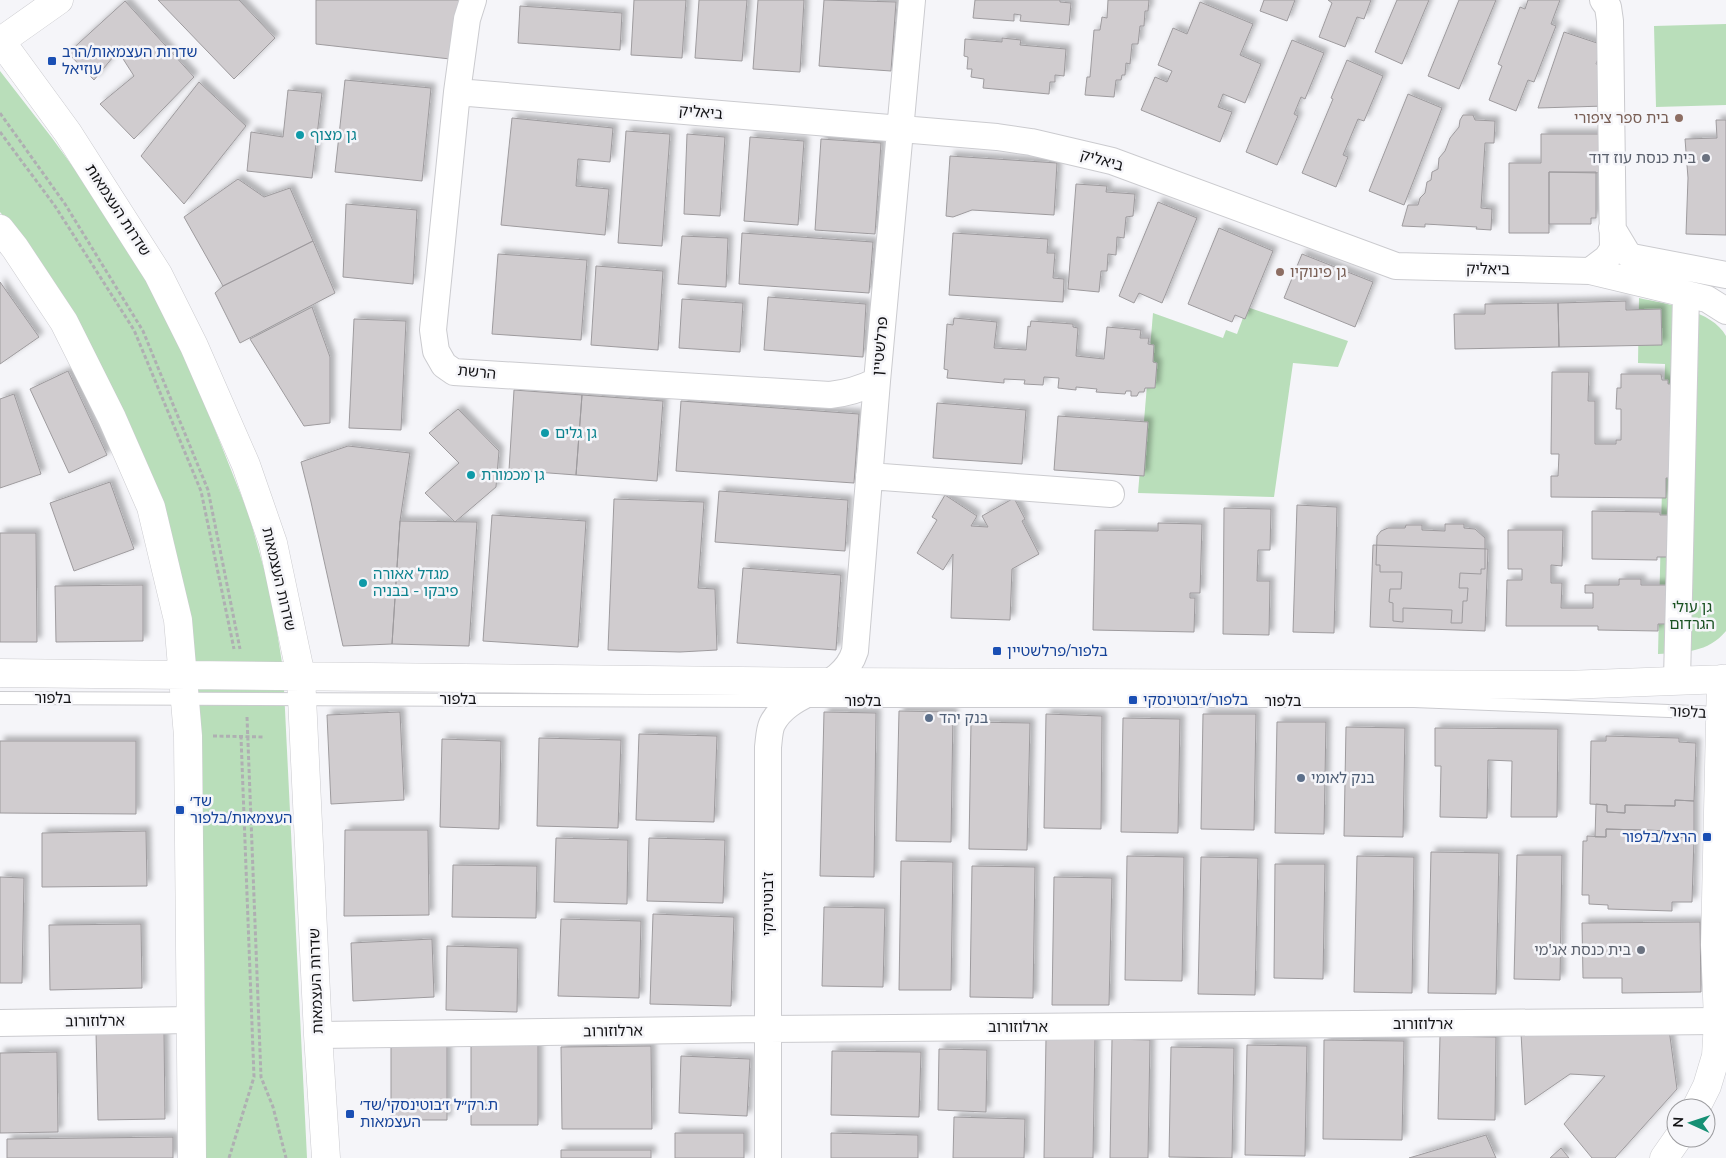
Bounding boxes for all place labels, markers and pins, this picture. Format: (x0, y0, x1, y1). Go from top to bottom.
place label: שדרות העצמאות/הרב עוזיאל (62, 42, 197, 78)
marker: שדרות העצמאות/הרב עוזיאל (46, 55, 58, 67)
place label: בית ספר ציפורי (1574, 108, 1669, 127)
marker: בית ספר ציפורי (1673, 112, 1685, 124)
place label: גן מצוף (310, 125, 357, 144)
marker: גן מצוף (294, 129, 306, 141)
place label: בית כנסת עוז דוד (1589, 148, 1696, 167)
marker: בית כנסת עוז דוד (1700, 152, 1712, 164)
place label: גן פינוקיו (1290, 262, 1347, 281)
marker: גן פינוקיו (1274, 266, 1286, 278)
place label: גן גלים (555, 423, 597, 442)
marker: גן גלים (539, 427, 551, 439)
place label: גן מכמורת (481, 465, 545, 484)
marker: גן מכמורת (465, 469, 477, 481)
place label: מגדל אאורה פיבקו - בבניה (373, 564, 458, 600)
marker: מגדל אאורה פיבקו - בבניה (357, 577, 369, 589)
place label: בלפור/פרלשטיין (1007, 641, 1108, 660)
marker: בלפור/פרלשטיין (991, 645, 1003, 657)
place label: בלפור/ז׳בוטינסקי (1143, 690, 1249, 709)
marker: בלפור/ז׳בוטינסקי (1127, 694, 1139, 706)
place label: בנק יהד (939, 708, 989, 727)
marker: בנק יהד (923, 712, 935, 724)
place label: בנק לאומי (1311, 768, 1375, 787)
marker: בנק לאומי (1295, 772, 1307, 784)
place label: שד׳ העצמאות/בלפור (190, 791, 292, 827)
marker: שד׳ העצמאות/בלפור (174, 804, 186, 816)
place label: הרצל/בלפור (1622, 827, 1697, 846)
marker: הרצל/בלפור (1701, 831, 1713, 843)
place label: בית כנסת אג'מי (1534, 940, 1631, 959)
marker: בית כנסת אג'מי (1635, 944, 1647, 956)
place label: ת.רק״ל ז׳בוטינסקי/שד׳ העצמאות (360, 1095, 498, 1131)
marker: ת.רק״ל ז׳בוטינסקי/שד׳ העצמאות (344, 1108, 356, 1120)

